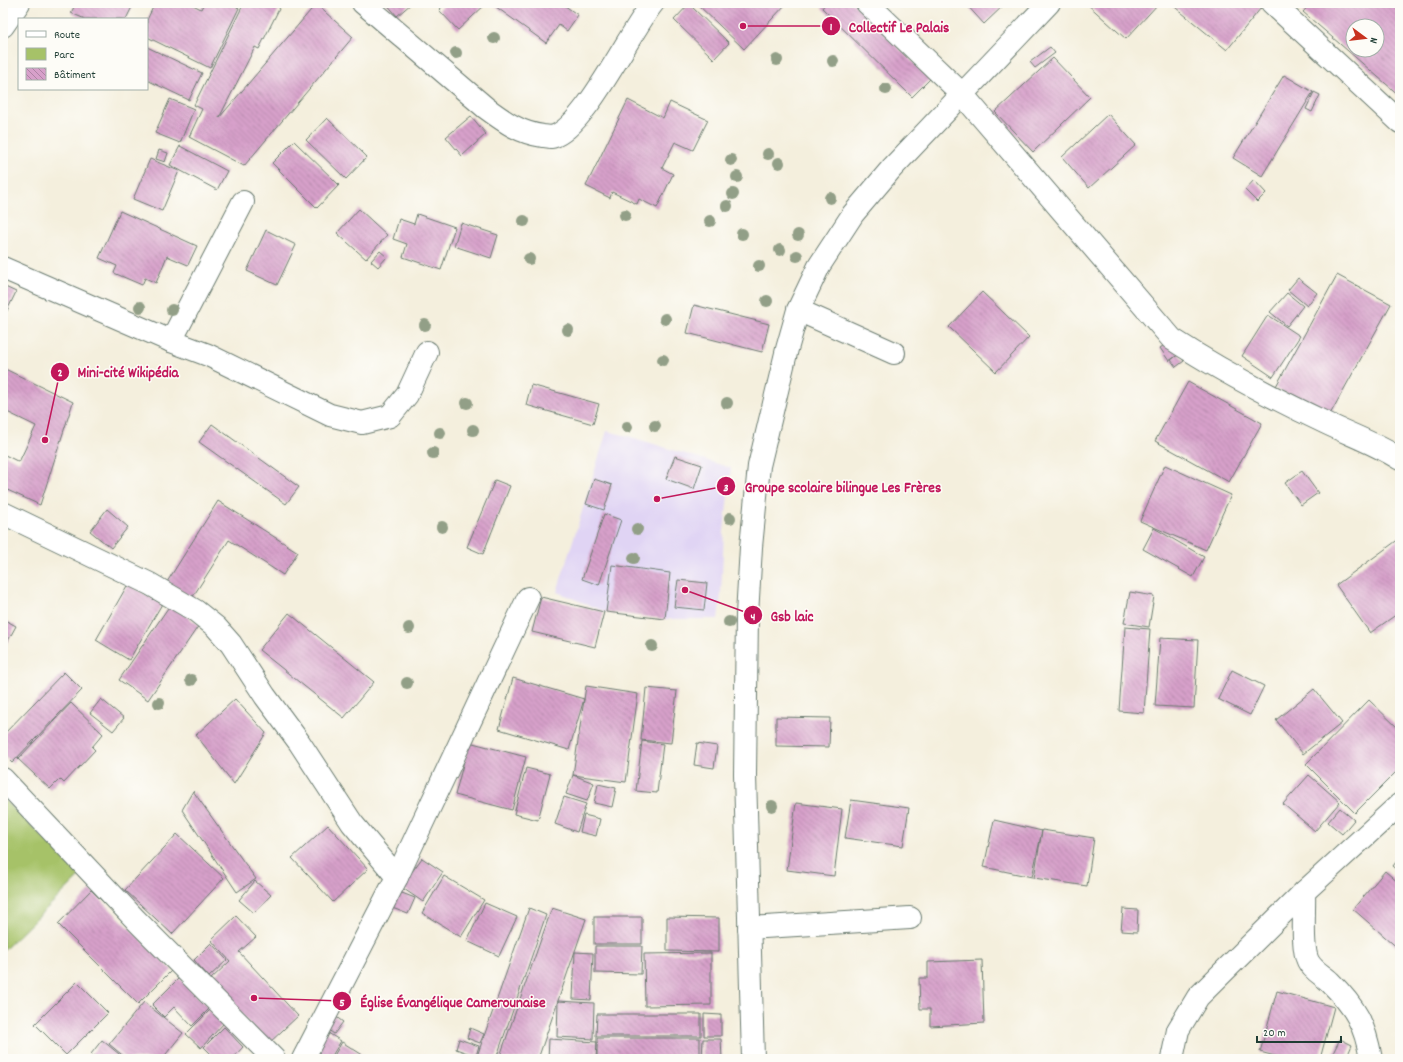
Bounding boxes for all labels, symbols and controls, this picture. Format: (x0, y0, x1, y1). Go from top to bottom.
callout: Collectif Le Palais (821, 13, 958, 40)
legend (18, 18, 148, 90)
text: Collectif Le Palais (849, 18, 949, 40)
north arrow (1345, 18, 1385, 58)
text: 1 (830, 19, 833, 36)
text: Route (54, 27, 80, 44)
text: N (1364, 35, 1381, 45)
text: Parc (54, 47, 75, 64)
text: Bâtiment (54, 67, 96, 84)
callout: Mini-cité Wikipédia (50, 358, 187, 385)
text: Mini-cité Wikipédia (78, 363, 179, 385)
text: 2 (57, 365, 63, 382)
callout: Groupe scolaire bilingue Les Frères (716, 473, 949, 500)
text: Groupe scolaire bilingue Les Frères (745, 478, 941, 500)
text: 3 (723, 480, 729, 497)
callout: Gsb laic (743, 602, 822, 629)
text: Gsb laic (770, 607, 814, 629)
text: 4 (751, 609, 756, 626)
callout: Église Évangélique Camerounaise (332, 988, 554, 1015)
text: Église Évangélique Camerounaise (360, 993, 546, 1015)
text: 5 (339, 995, 345, 1012)
scale bar (1257, 1018, 1341, 1044)
text: 20 m (1263, 1025, 1286, 1042)

